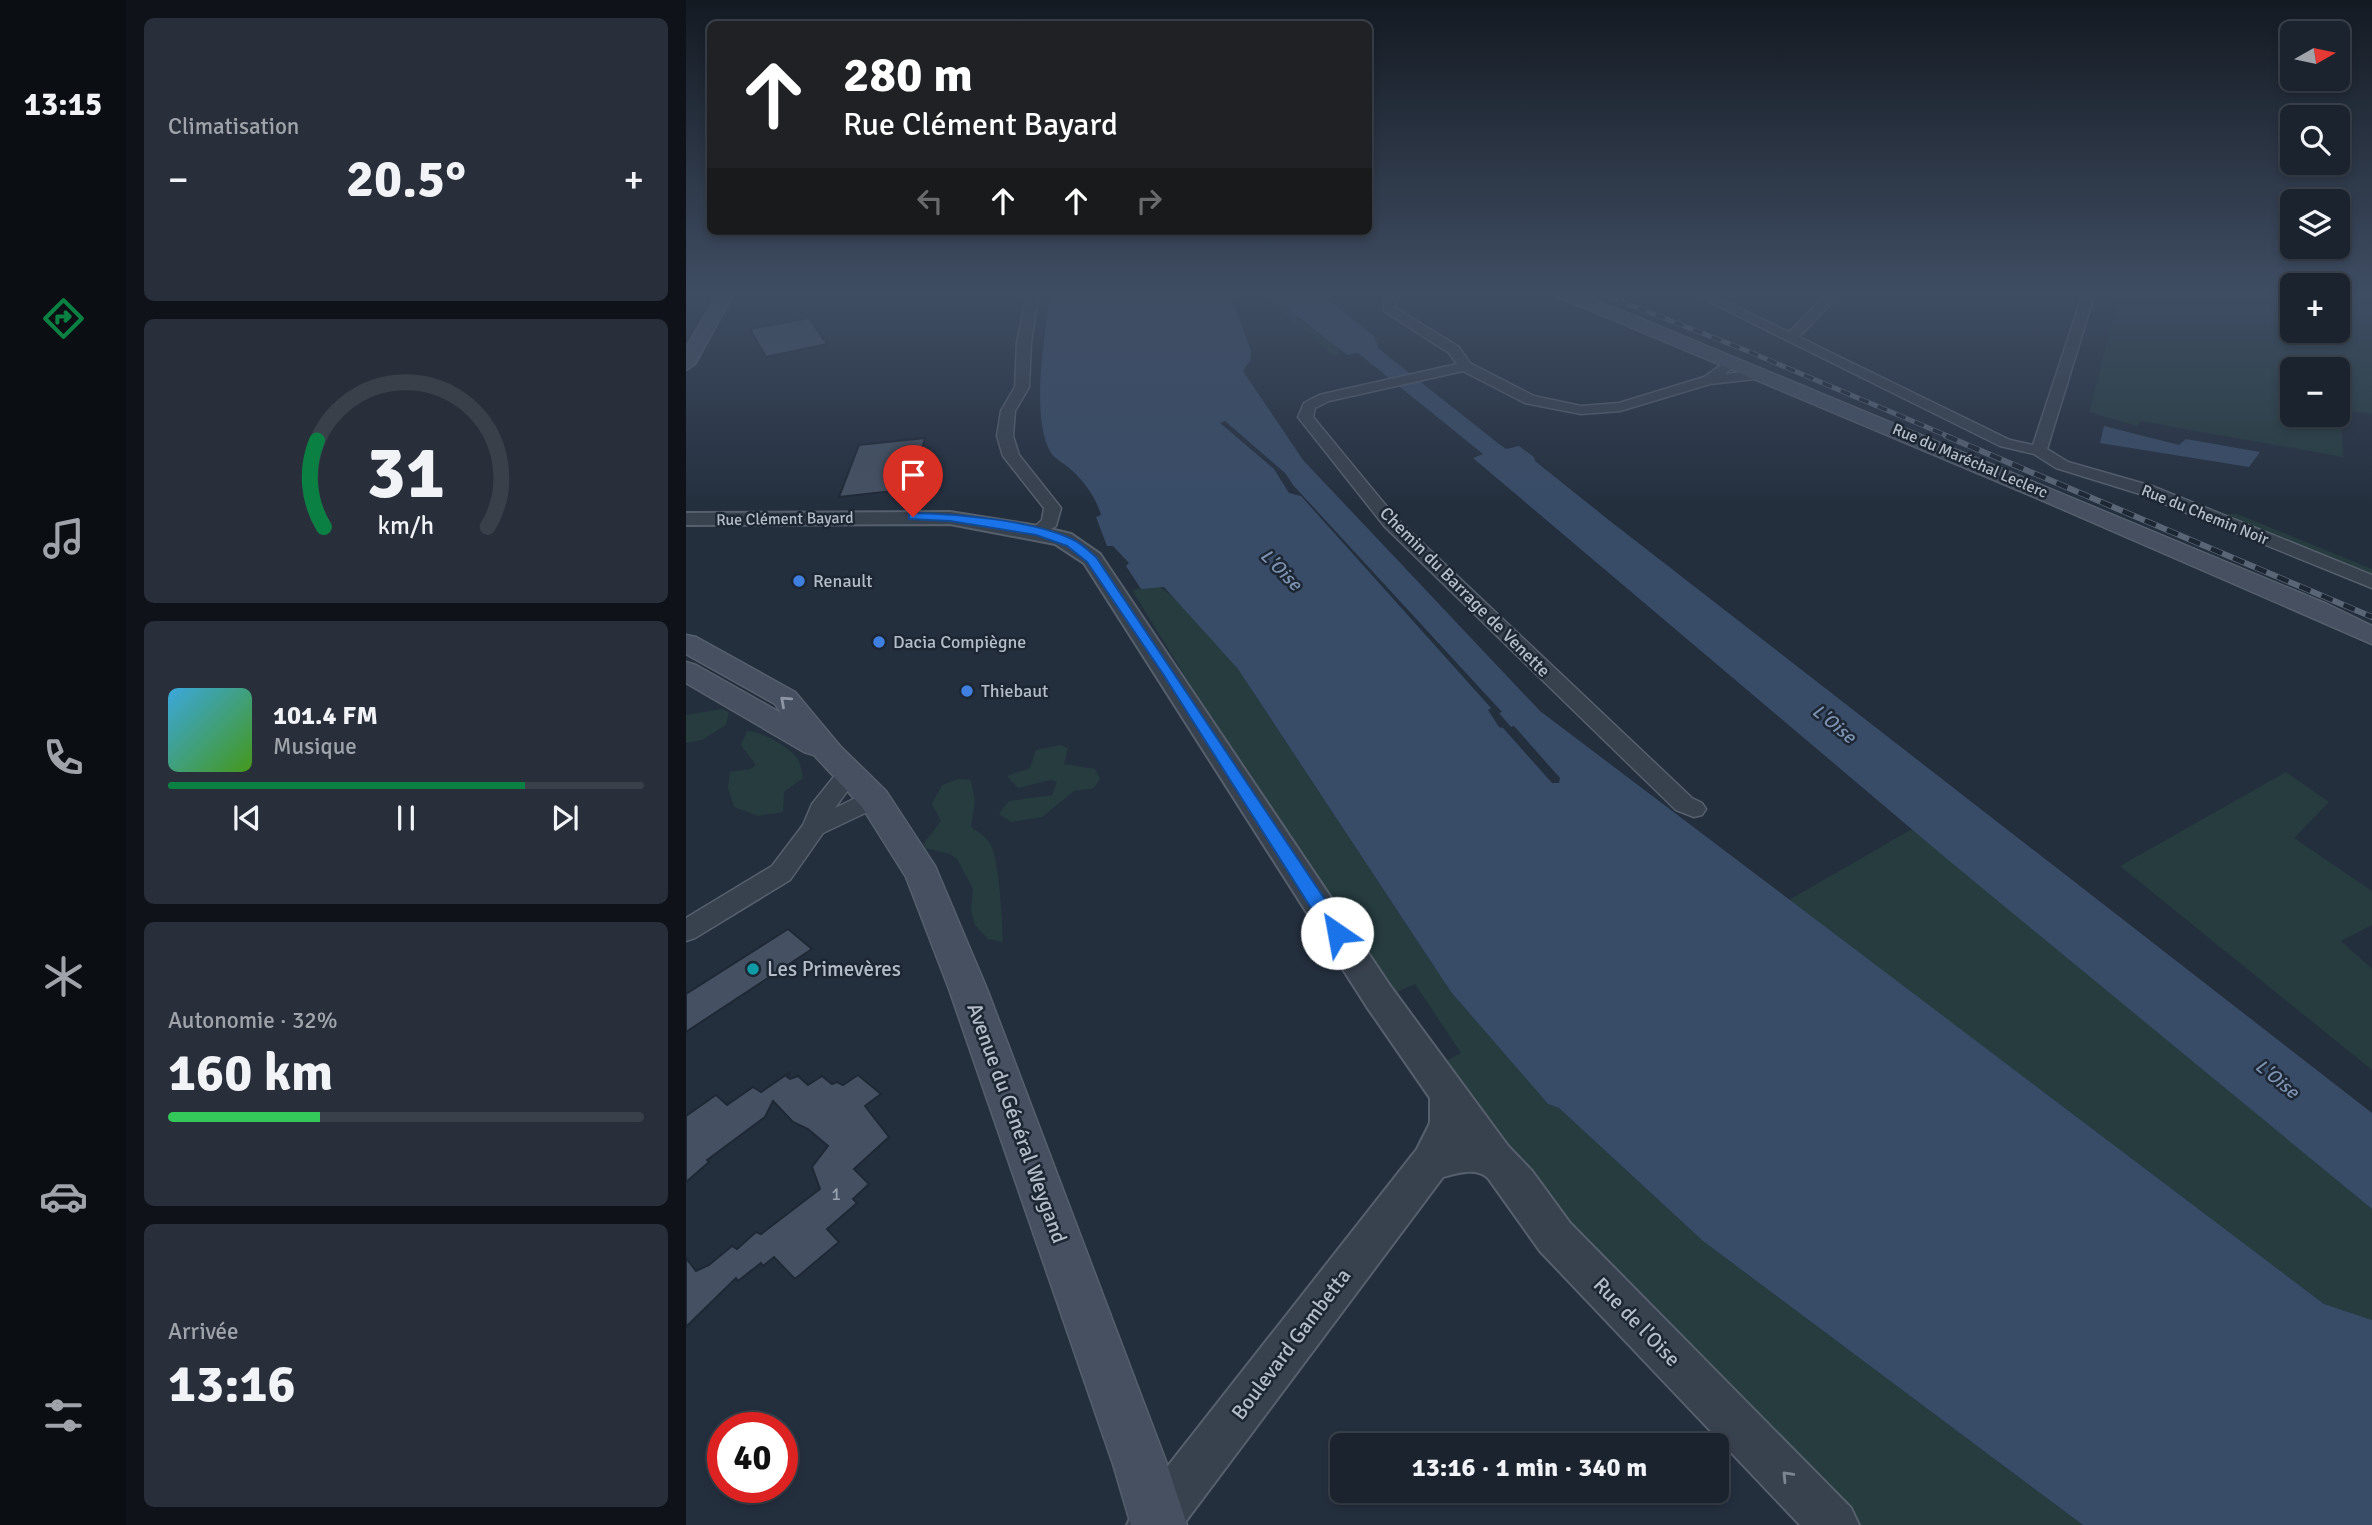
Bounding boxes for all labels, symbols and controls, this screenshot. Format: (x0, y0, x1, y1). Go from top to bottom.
north arrow (2280, 21, 2350, 91)
map controls (2280, 21, 2350, 427)
text: 280 m (843, 45, 973, 105)
icon: ahead (728, 49, 819, 140)
text: 13:15 (24, 85, 102, 124)
text: Rue Clément Bayard (843, 105, 1118, 144)
button: search (2280, 105, 2350, 175)
text: Climatisation (168, 112, 299, 141)
text: 20.5° (346, 147, 466, 211)
text: − (168, 156, 189, 203)
text: + (623, 156, 644, 203)
icon: left (911, 182, 949, 220)
icon: ahead (984, 182, 1022, 220)
icon: ahead (1057, 182, 1095, 220)
icon: right (1130, 182, 1168, 220)
button: layers (2280, 189, 2350, 259)
button: + (2280, 273, 2350, 343)
icon: directions (39, 294, 88, 343)
button: − (2280, 357, 2350, 427)
street label: Rue du Maréchal Leclerc (1889, 419, 2051, 503)
text: 31 (367, 430, 445, 519)
pin (883, 445, 943, 517)
icon: arrive (894, 456, 932, 494)
street label: Rue du Chemin Noir (2138, 480, 2272, 550)
street label: Chemin du Barrage de Venette (1375, 502, 1555, 682)
street label: Rue Clément Bayard (716, 508, 854, 530)
text: km/h (378, 510, 434, 541)
icon: music (39, 514, 88, 563)
water label: L'Oise (1255, 544, 1308, 597)
place label: Renault (813, 570, 873, 592)
marker: Renault (791, 573, 807, 589)
place label: Dacia Compiègne (893, 631, 1026, 653)
marker: Dacia Compiègne (871, 634, 887, 650)
place label: Thiebaut (981, 680, 1048, 702)
marker: Thiebaut (959, 683, 975, 699)
one-way arrow (780, 697, 793, 709)
water label: L'Oise (1807, 699, 1862, 750)
text: 101.4 FM (273, 700, 378, 732)
text: Musique (273, 732, 357, 761)
icon: phone (39, 733, 88, 782)
icon: previous (228, 799, 266, 837)
icon: pause (387, 799, 425, 837)
icon: next (546, 799, 584, 837)
position arrow (1300, 896, 1374, 970)
icon: climate (39, 952, 88, 1001)
place label: Les Primevères (767, 956, 901, 982)
marker: Les Primevères (745, 961, 761, 977)
street label: Avenue du Général Weygand (961, 999, 1073, 1247)
text: Autonomie · 32% (168, 1006, 338, 1035)
text: 160 km (168, 1041, 333, 1105)
water label: L'Oise (2250, 1054, 2305, 1105)
icon: car (39, 1172, 88, 1221)
house number: 1 (831, 1183, 841, 1205)
street label: Boulevard Gambetta (1226, 1263, 1356, 1425)
street label: Rue de l'Oise (1588, 1272, 1686, 1372)
text: Arrivée (168, 1317, 239, 1346)
text: 13:16 (168, 1352, 296, 1416)
icon: filters (39, 1391, 88, 1440)
speed limit sign: 40 (707, 1412, 798, 1503)
text: 13:16 · 1 min · 340 m (1412, 1452, 1647, 1484)
one-way arrow (1782, 1471, 1795, 1484)

